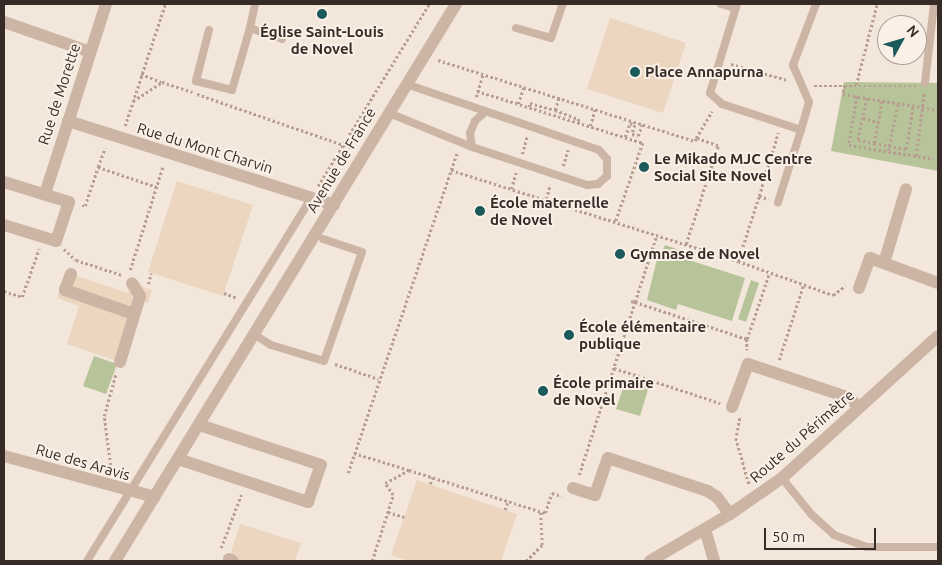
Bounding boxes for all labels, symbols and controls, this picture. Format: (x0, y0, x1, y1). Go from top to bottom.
marker: Église Saint-Louis de Novel (316, 8, 328, 20)
north arrow (877, 15, 927, 65)
place label: Église Saint-Louis de Novel (260, 22, 384, 57)
text: N (903, 22, 922, 40)
street label: Rue de Morette (34, 41, 84, 147)
place label: Place Annapurna (645, 63, 764, 81)
marker: Place Annapurna (629, 66, 641, 78)
street label: Avenue de France (303, 104, 379, 216)
street label: Rue du Mont Charvin (135, 119, 275, 177)
place label: Le Mikado MJC Centre Social Site Novel (654, 149, 812, 184)
marker: Le Mikado MJC Centre Social Site Novel (638, 161, 650, 173)
place label: École maternelle de Novel (490, 193, 609, 228)
marker: École maternelle de Novel (474, 205, 486, 217)
place label: Gymnase de Novel (630, 245, 760, 263)
marker: Gymnase de Novel (614, 248, 626, 260)
place label: École élémentaire publique (579, 317, 706, 352)
marker: École élémentaire publique (563, 329, 575, 341)
place label: École primaire de Novel (553, 373, 654, 408)
marker: École primaire de Novel (537, 385, 549, 397)
street label: Route du Périmètre (746, 386, 858, 486)
street label: Rue des Aravis (34, 440, 132, 484)
scale bar (767, 518, 880, 550)
text: 50 m (772, 528, 805, 545)

